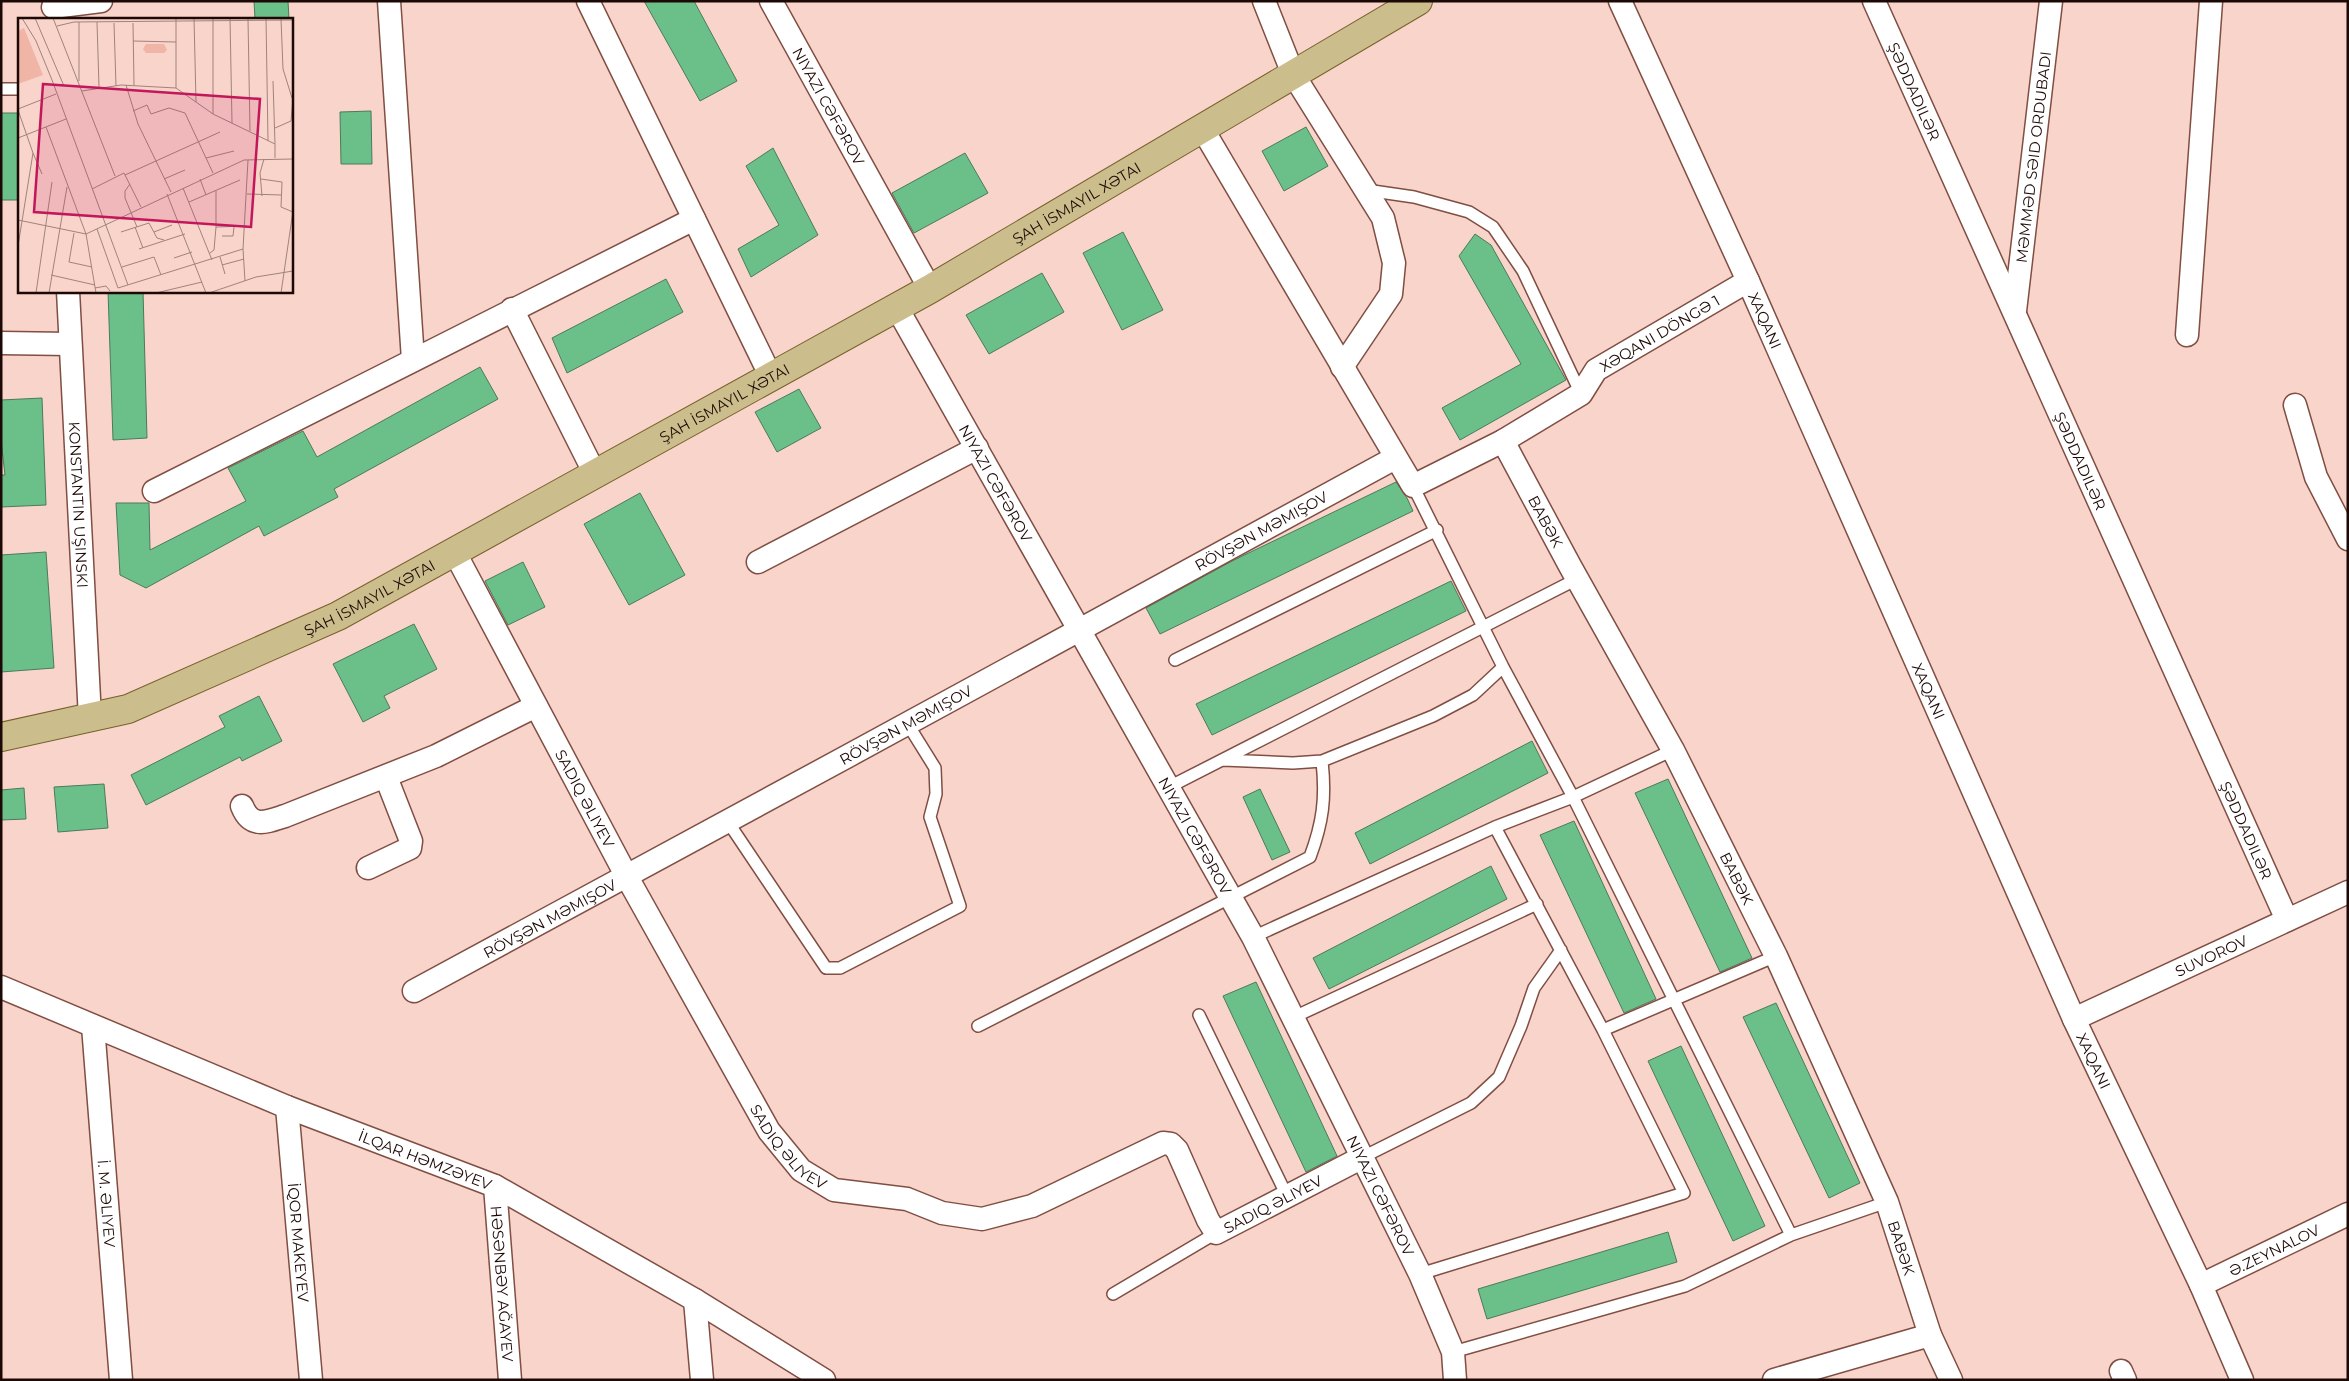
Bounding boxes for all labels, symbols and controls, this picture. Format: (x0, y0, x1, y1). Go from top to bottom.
inset map (18, 18, 292, 292)
street label: ŞƏDDADILƏR (1884, 39, 1945, 143)
street label: NIYAZI CƏFƏROV (789, 44, 869, 169)
street label: MƏMMƏD SƏID ORDUBADI (2011, 50, 2055, 264)
street label: ŞAH İSMAYIL XƏTAI (1009, 157, 1144, 248)
street label: XAQANI (1745, 289, 1786, 352)
street label: XƏQANI DÖNGƏ 1 (1596, 290, 1723, 375)
street label: ŞAH İSMAYIL XƏTAI (656, 359, 793, 446)
street label: ŞƏDDADILƏR (2050, 409, 2111, 513)
street label: KONSTANTIN UŞINSKI (65, 421, 93, 588)
street label: NIYAZI CƏFƏROV (955, 421, 1037, 545)
street label: RÖVŞƏN MƏMIŞOV (1191, 487, 1331, 574)
street label: BABƏK (1524, 492, 1568, 551)
street label: ŞAH İSMAYIL XƏTAI (301, 555, 438, 640)
street label: XAQANI (1908, 660, 1950, 722)
street label: RÖVŞƏN MƏMIŞOV (836, 680, 976, 769)
street label: SADIQ ƏLIYEV (551, 746, 619, 851)
street label: NIYAZI CƏFƏROV (1155, 773, 1237, 898)
street label: ŞƏDDADILƏR (2216, 778, 2277, 882)
street label: BABƏK (1716, 849, 1758, 908)
street label: RÖVŞƏN MƏMIŞOV (480, 874, 620, 962)
street label: SUVOROV (2172, 930, 2251, 980)
street label: XAQANI (2072, 1030, 2115, 1092)
street label: SADIQ ƏLIYEV (746, 1101, 831, 1193)
street label: İLQAR HƏMZƏYEV (356, 1126, 495, 1194)
street label: NIYAZI CƏFƏROV (1343, 1132, 1419, 1259)
street label: İ. M. ƏLIYEV (94, 1159, 120, 1249)
street label: SADIQ ƏLIYEV (1220, 1170, 1326, 1237)
street label: İQOR MAKEYEV (284, 1182, 314, 1304)
street label: HƏSƏNBƏY AĞAYEV (487, 1205, 518, 1363)
street label: BABƏK (1884, 1218, 1920, 1278)
street label: Ə.ZEYNALOV (2225, 1220, 2323, 1280)

